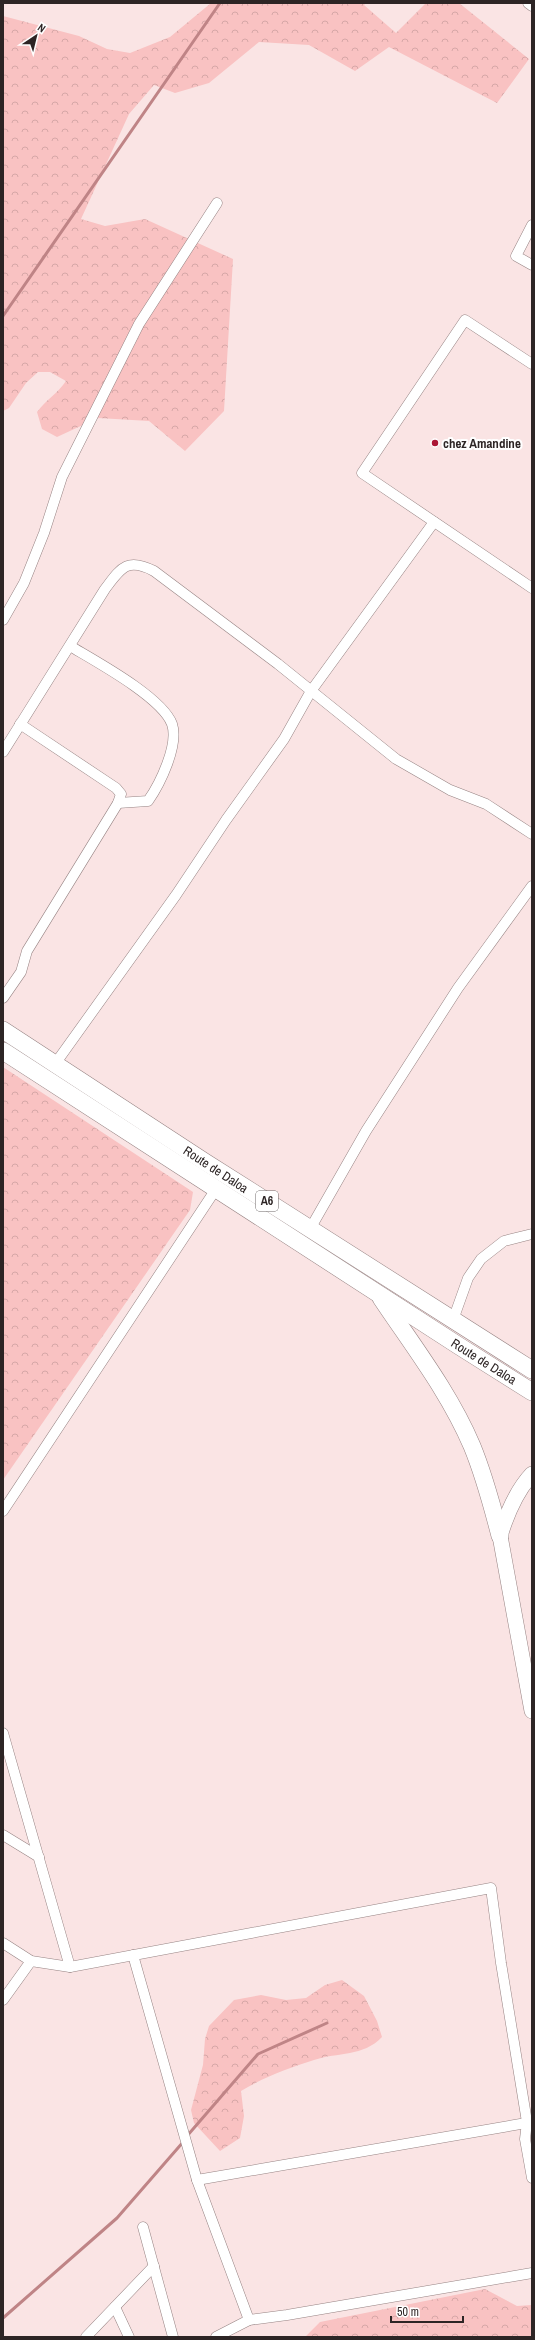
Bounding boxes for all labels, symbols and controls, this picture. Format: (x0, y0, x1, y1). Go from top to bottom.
north arrow (16, 16, 56, 56)
text: N (35, 20, 48, 35)
place label: chez Amandine (443, 435, 521, 452)
marker: chez Amandine (430, 438, 440, 448)
street label: Route de Daloa (180, 1142, 251, 1197)
road number: A6 (256, 1191, 278, 1211)
street label: Route de Daloa (448, 1335, 520, 1388)
scale bar (391, 2298, 463, 2324)
text: 50 m (397, 2304, 419, 2320)

